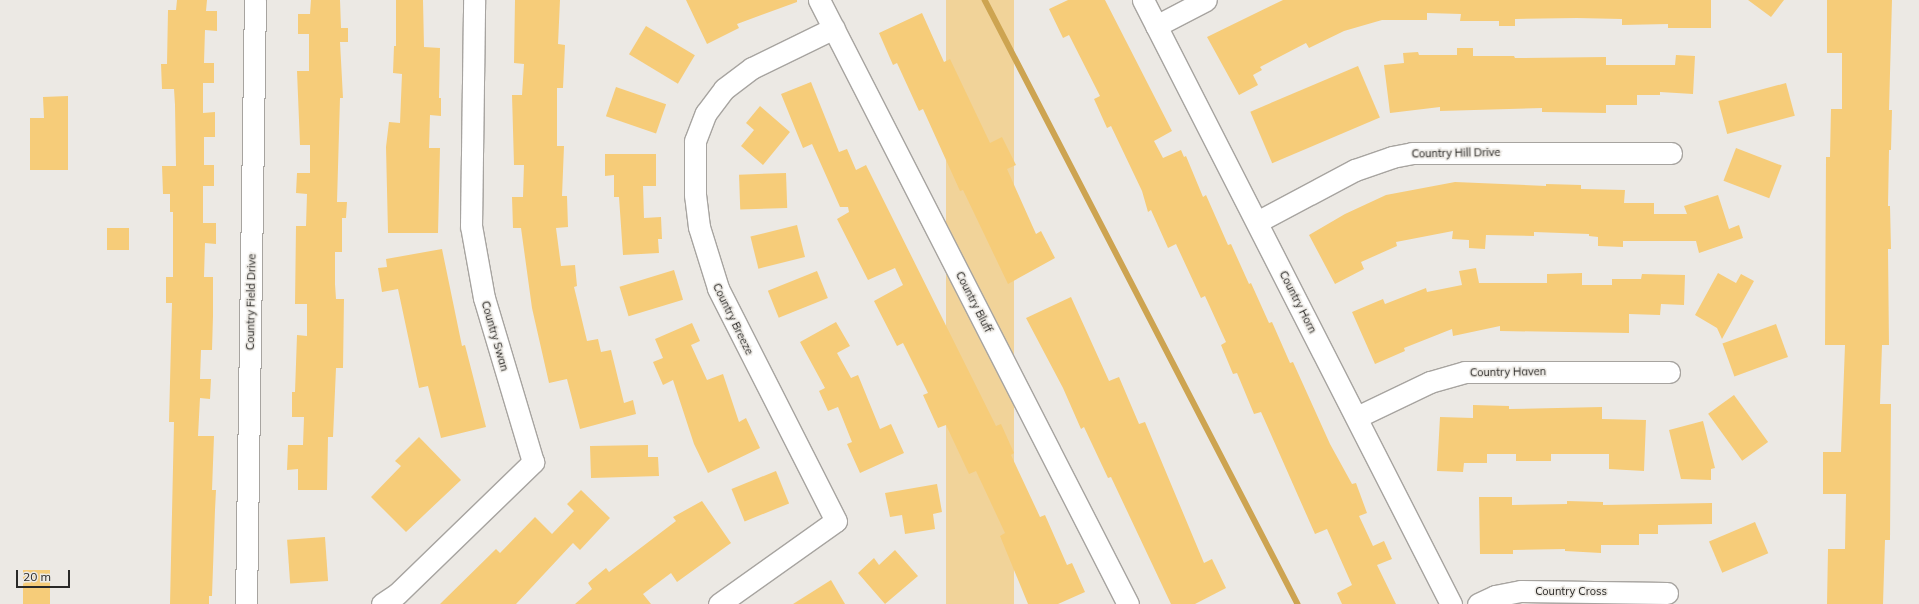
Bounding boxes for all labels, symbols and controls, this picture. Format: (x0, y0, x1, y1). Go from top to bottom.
street label: Country Hill Drive (1411, 146, 1501, 160)
street label: Country Field Drive (244, 254, 258, 350)
street label: Country Bluff (953, 269, 995, 335)
street label: Country Horn (1277, 269, 1319, 335)
street label: Country Breeze (710, 281, 756, 357)
street label: Country Swan (479, 299, 511, 373)
street label: Country Haven (1470, 365, 1546, 379)
scale bar (18, 562, 72, 588)
text: 20 m (23, 569, 51, 584)
street label: Country Cross (1535, 584, 1607, 598)

